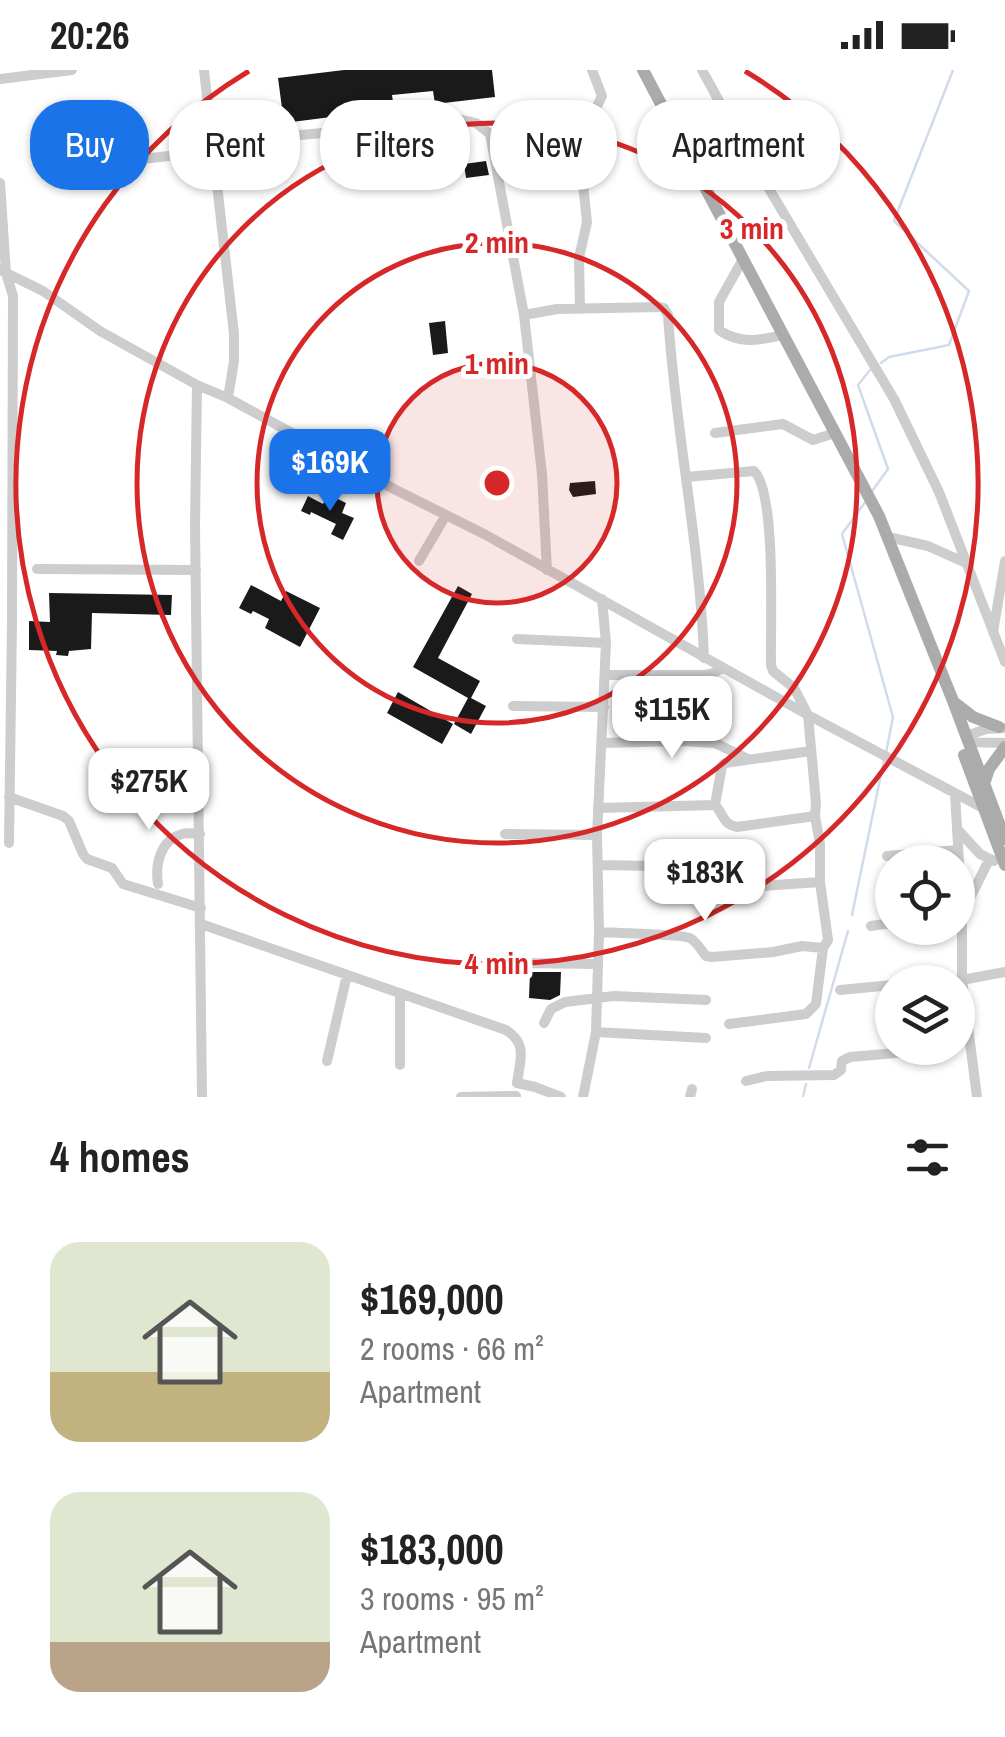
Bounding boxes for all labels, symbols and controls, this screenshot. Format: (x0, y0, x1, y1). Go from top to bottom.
text: 20:26 (50, 10, 130, 61)
chip: Buy (30, 100, 149, 190)
chip: Rent (169, 100, 300, 190)
chip: Filters (320, 100, 470, 190)
chip: New (490, 100, 617, 190)
chip: Apartment (637, 100, 840, 190)
text: 3 min (720, 208, 784, 248)
text: 2 min (465, 222, 529, 262)
text: 1 min (465, 343, 529, 383)
pin: $169K (260, 429, 400, 514)
text: $169K (291, 440, 369, 483)
centre of rings (479, 465, 515, 501)
pin: $115K (602, 676, 742, 761)
text: $115K (634, 687, 710, 730)
pin: $275K (79, 748, 219, 833)
text: $275K (110, 759, 188, 802)
pin: $183K (635, 839, 775, 924)
map controls (875, 845, 975, 1065)
button: locate (875, 845, 975, 945)
text: $183K (666, 850, 744, 893)
text: 4 min (465, 943, 529, 983)
button: layers (875, 965, 975, 1065)
text: 4 homes (50, 1129, 190, 1185)
icon: filters (900, 1130, 955, 1185)
text: $169,000 (360, 1271, 504, 1327)
icon: home (130, 1282, 250, 1402)
text: 2 rooms · 66 m² (360, 1327, 544, 1370)
text: Apartment (360, 1370, 481, 1413)
text: $183,000 (360, 1521, 504, 1577)
icon: home (130, 1532, 250, 1652)
text: 3 rooms · 95 m² (360, 1577, 544, 1620)
text: Apartment (360, 1620, 481, 1663)

